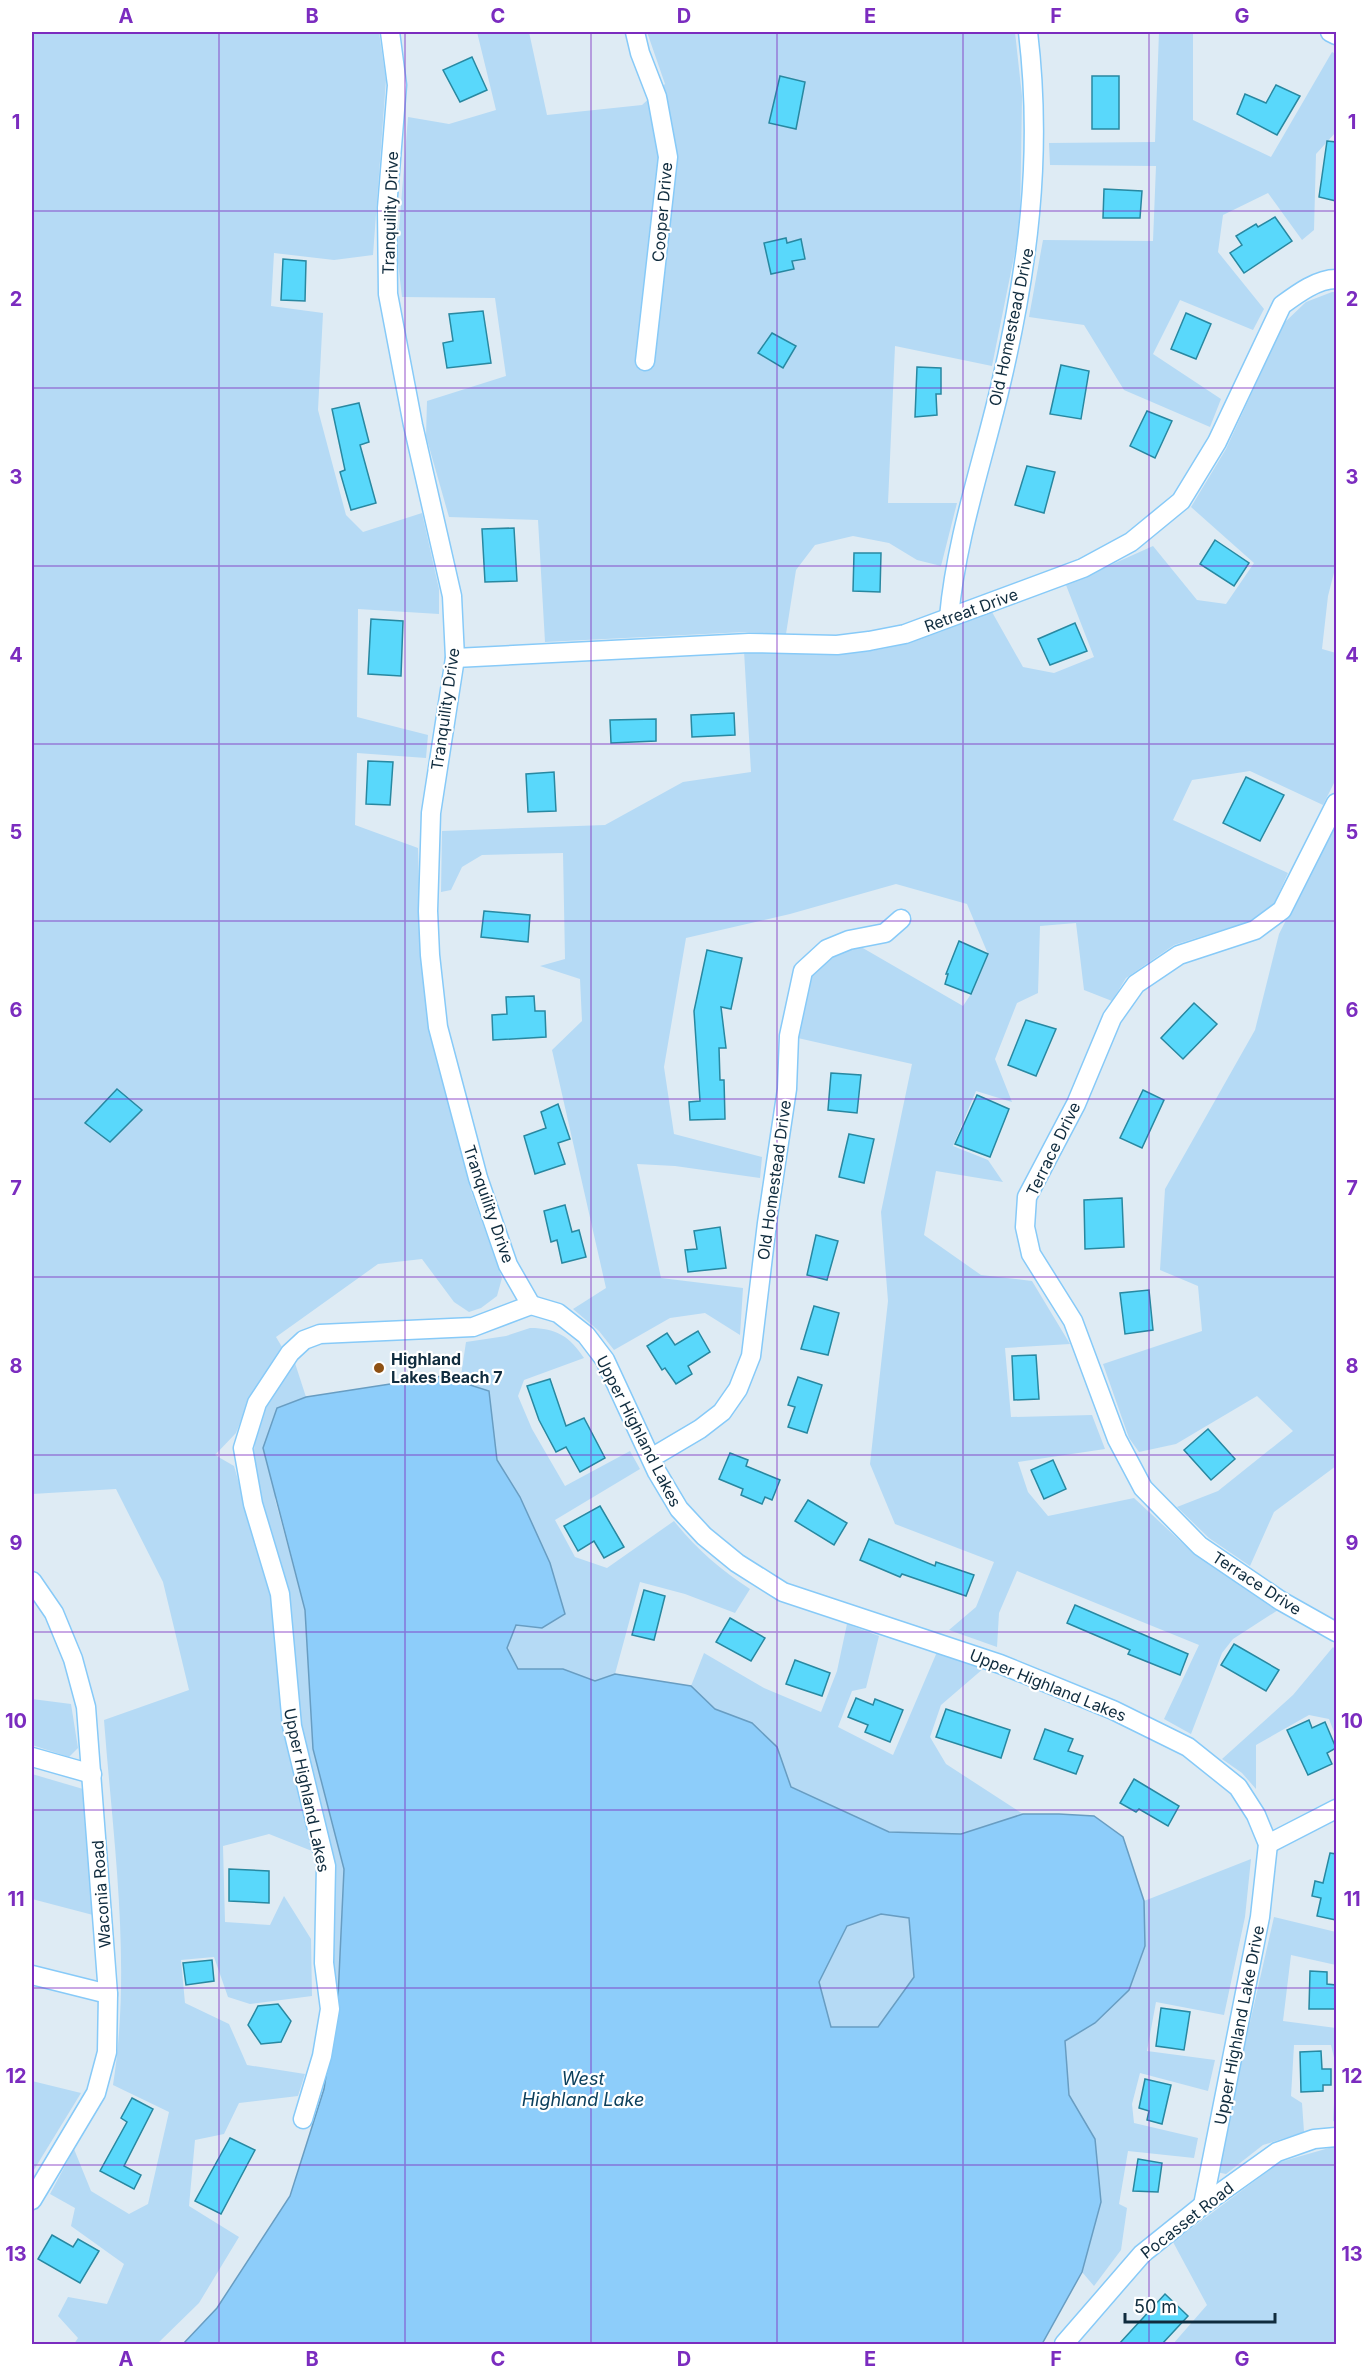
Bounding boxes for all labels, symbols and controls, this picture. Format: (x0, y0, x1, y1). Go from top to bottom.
text: A (119, 4, 134, 28)
text: B (305, 4, 319, 28)
text: C (491, 4, 505, 28)
text: D (677, 4, 691, 28)
text: E (864, 4, 876, 28)
text: F (1050, 4, 1062, 28)
text: G (1234, 4, 1250, 28)
text: 1 (12, 110, 20, 134)
text: 1 (1348, 110, 1356, 134)
street label: Tranquility Drive (378, 151, 402, 275)
street label: Cooper Drive (648, 161, 676, 263)
street label: Old Homestead Drive (984, 246, 1038, 408)
text: 2 (10, 287, 22, 311)
text: 2 (1346, 287, 1358, 311)
text: 3 (10, 465, 22, 489)
text: 3 (1346, 465, 1358, 489)
street label: Retreat Drive (921, 584, 1021, 636)
text: 4 (9, 643, 23, 667)
text: 4 (1345, 643, 1359, 667)
street label: Tranquility Drive (427, 646, 463, 772)
text: 5 (10, 820, 22, 844)
text: 5 (1346, 820, 1358, 844)
text: 6 (10, 998, 23, 1022)
text: 6 (1346, 998, 1359, 1022)
street label: Old Homestead Drive (753, 1099, 795, 1261)
street label: Terrace Drive (1022, 1099, 1084, 1199)
street label: Tranquility Drive (459, 1142, 519, 1266)
text: 7 (10, 1176, 22, 1200)
text: 7 (1346, 1176, 1358, 1200)
place label: Highland Lakes Beach 7 (391, 1349, 503, 1387)
street label: Upper Highland Lakes (592, 1352, 686, 1510)
text: 8 (9, 1354, 23, 1378)
text: 8 (1345, 1354, 1359, 1378)
marker: Highland Lakes Beach 7 (372, 1361, 386, 1375)
text: 9 (10, 1531, 23, 1555)
text: 9 (1346, 1531, 1359, 1555)
street label: Terrace Drive (1209, 1547, 1305, 1619)
street label: Upper Highland Lakes (967, 1644, 1129, 1726)
street label: Upper Highland Lakes (280, 1706, 334, 1874)
text: 10 (5, 1709, 27, 1733)
text: 10 (1341, 1709, 1363, 1733)
street label: Waconia Road (87, 1839, 115, 1949)
text: 11 (7, 1887, 25, 1911)
text: 11 (1343, 1887, 1361, 1911)
street label: Upper Highland Lake Drive (1210, 1923, 1268, 2127)
text: 12 (5, 2064, 27, 2088)
text: 12 (1341, 2064, 1363, 2088)
water label: West Highland Lake (522, 2068, 644, 2110)
street label: Pocasset Road (1136, 2177, 1238, 2263)
text: 13 (5, 2242, 27, 2266)
text: 13 (1341, 2242, 1363, 2266)
scale bar (1125, 2286, 1275, 2324)
text: 50 m (1134, 2296, 1177, 2317)
text: A (119, 2347, 134, 2371)
text: B (305, 2347, 319, 2371)
text: C (491, 2347, 505, 2371)
text: D (677, 2347, 691, 2371)
text: E (864, 2347, 876, 2371)
text: F (1050, 2347, 1062, 2371)
text: G (1234, 2347, 1250, 2371)

